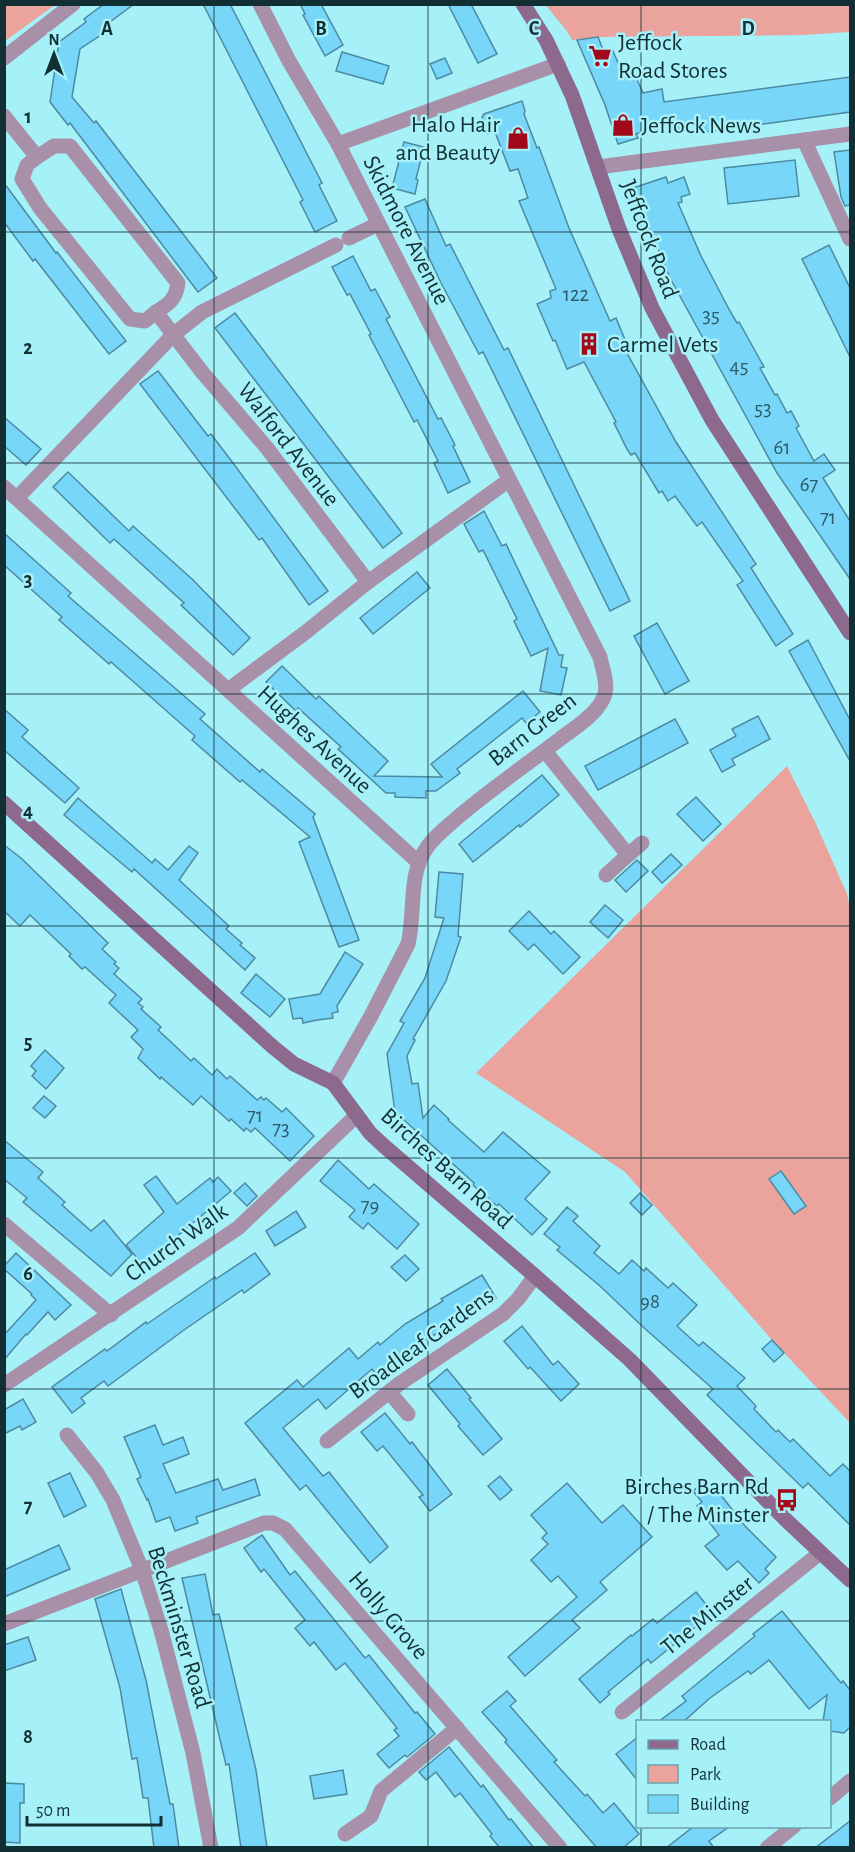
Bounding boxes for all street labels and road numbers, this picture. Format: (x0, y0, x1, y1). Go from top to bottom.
street label: Skidmore Avenue (358, 152, 454, 309)
street label: Jeffcock Road (615, 177, 683, 302)
street label: Walford Avenue (233, 378, 344, 511)
street label: Hughes Avenue (253, 681, 376, 798)
street label: Barn Green (484, 688, 581, 771)
street label: Birches Barn Road (376, 1104, 517, 1234)
street label: Church Walk (121, 1199, 232, 1287)
street label: Broadleaf Gardens (345, 1283, 498, 1404)
street label: Beckminster Road (143, 1543, 215, 1711)
street label: Holly Grove (344, 1567, 433, 1664)
street label: The Minster (657, 1571, 759, 1660)

